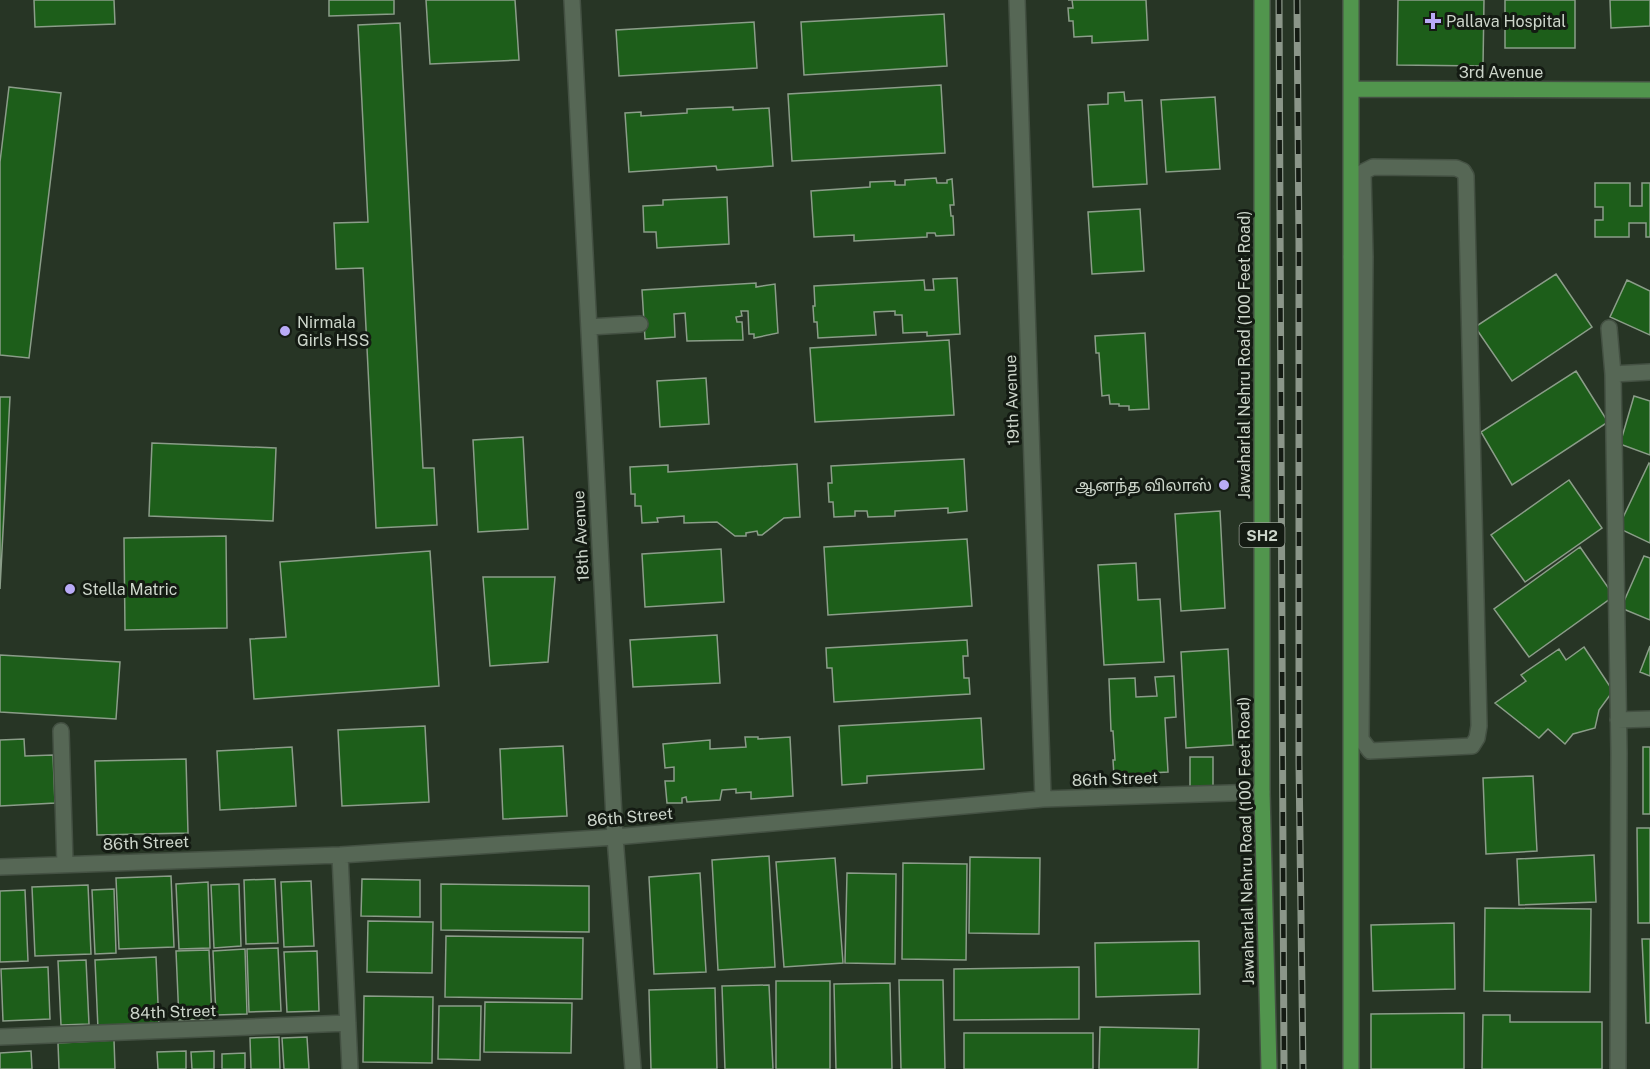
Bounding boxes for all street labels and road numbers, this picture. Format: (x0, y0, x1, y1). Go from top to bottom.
street label: 3rd Avenue (1459, 63, 1543, 82)
street label: Jawaharlal Nehru Road (100 Feet Road) (1235, 211, 1254, 499)
street label: 19th Avenue (1001, 354, 1023, 446)
street label: 18th Avenue (569, 490, 593, 582)
road number: SH2 (1240, 523, 1284, 547)
street label: Jawaharlal Nehru Road (100 Feet Road) (1234, 696, 1258, 986)
street label: 86th Street (1072, 768, 1158, 790)
street label: 86th Street (586, 804, 674, 830)
street label: 86th Street (103, 832, 189, 854)
street label: 84th Street (129, 1001, 217, 1023)

